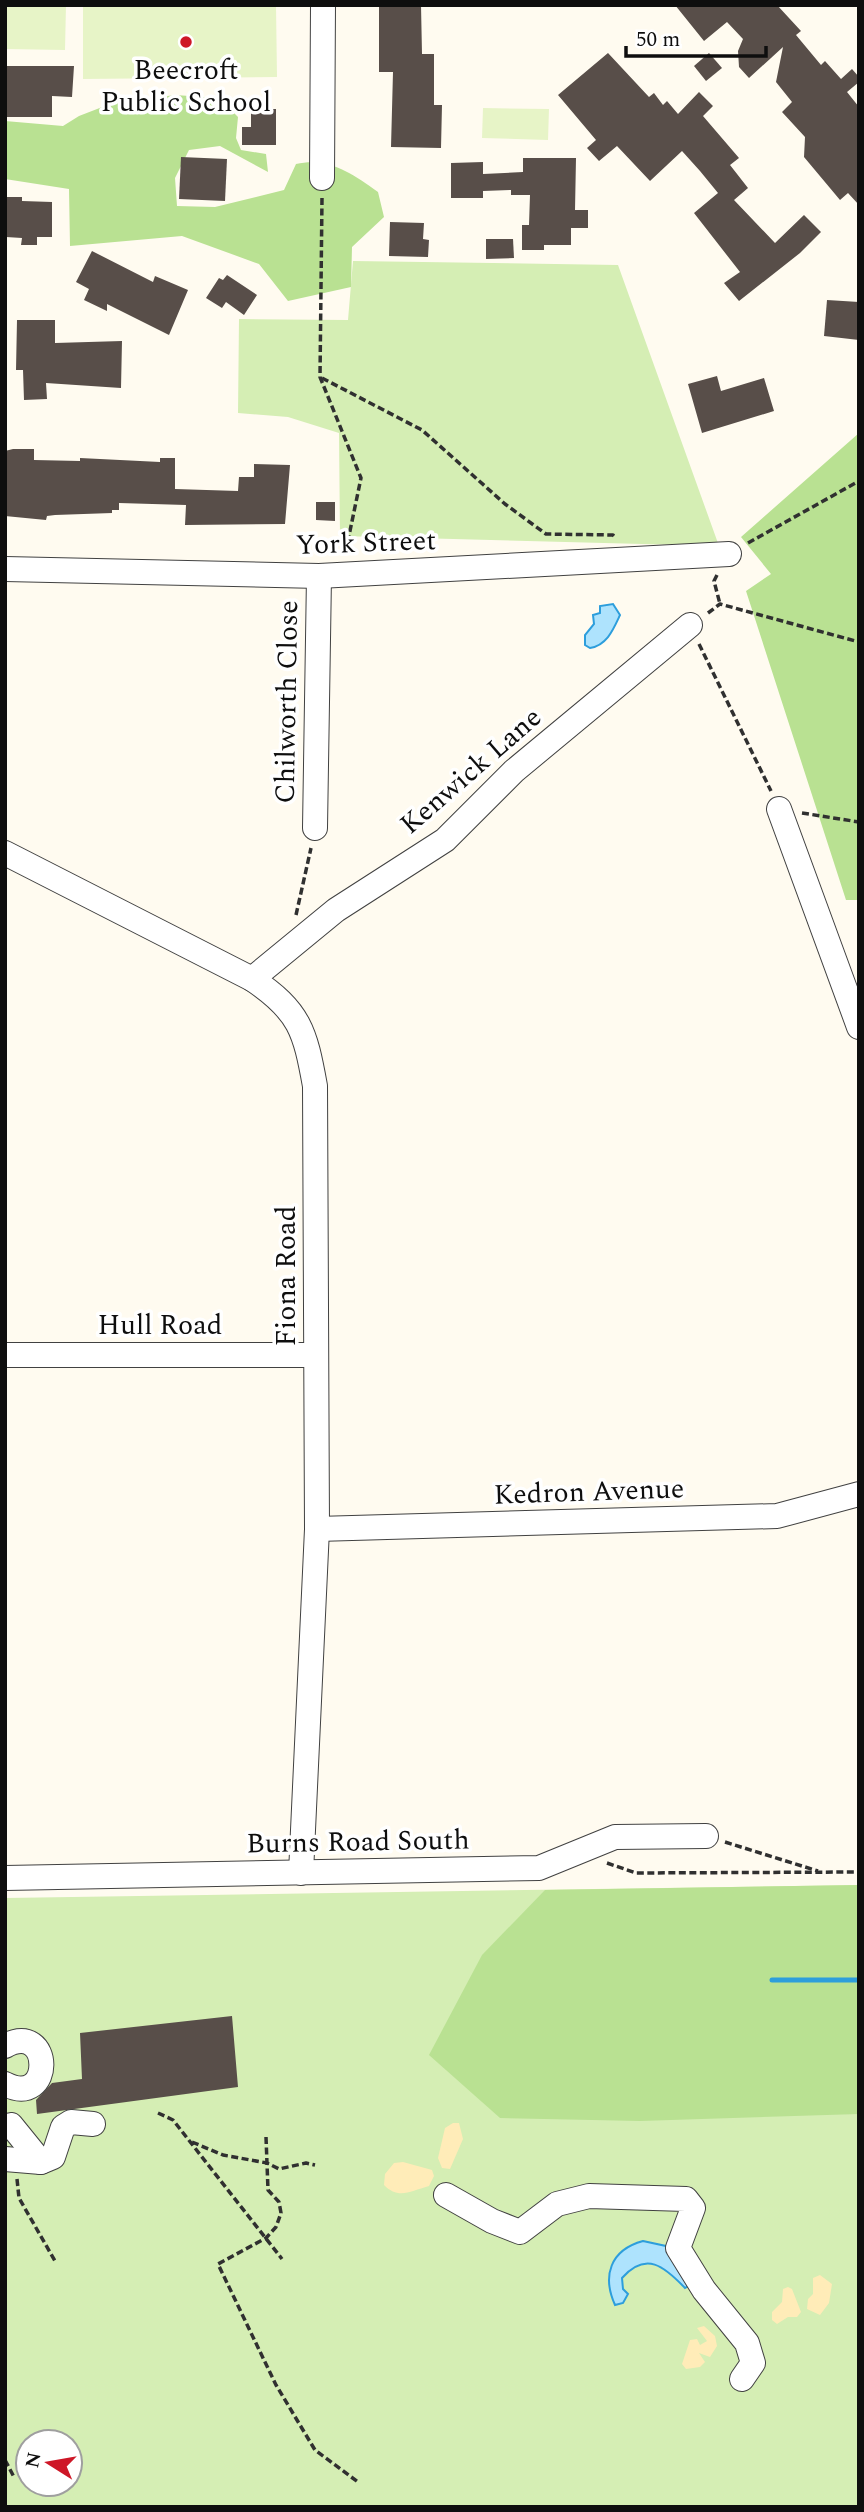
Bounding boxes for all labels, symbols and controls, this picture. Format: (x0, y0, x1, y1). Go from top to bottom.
scale bar (626, 14, 766, 58)
text: 50 m (636, 24, 680, 56)
marker: Beecroft Public School (178, 34, 194, 50)
place label: Beecroft Public School (101, 49, 271, 124)
street label: York Street (295, 519, 437, 567)
street label: Chilworth Close (264, 600, 310, 804)
street label: Kenwick Lane (390, 697, 552, 845)
street label: Fiona Road (265, 1206, 308, 1346)
street label: Hull Road (98, 1304, 222, 1347)
street label: Kedron Avenue (493, 1467, 685, 1517)
street label: Burns Road South (246, 1819, 470, 1865)
north arrow (14, 2428, 84, 2498)
text: N (18, 2450, 49, 2470)

